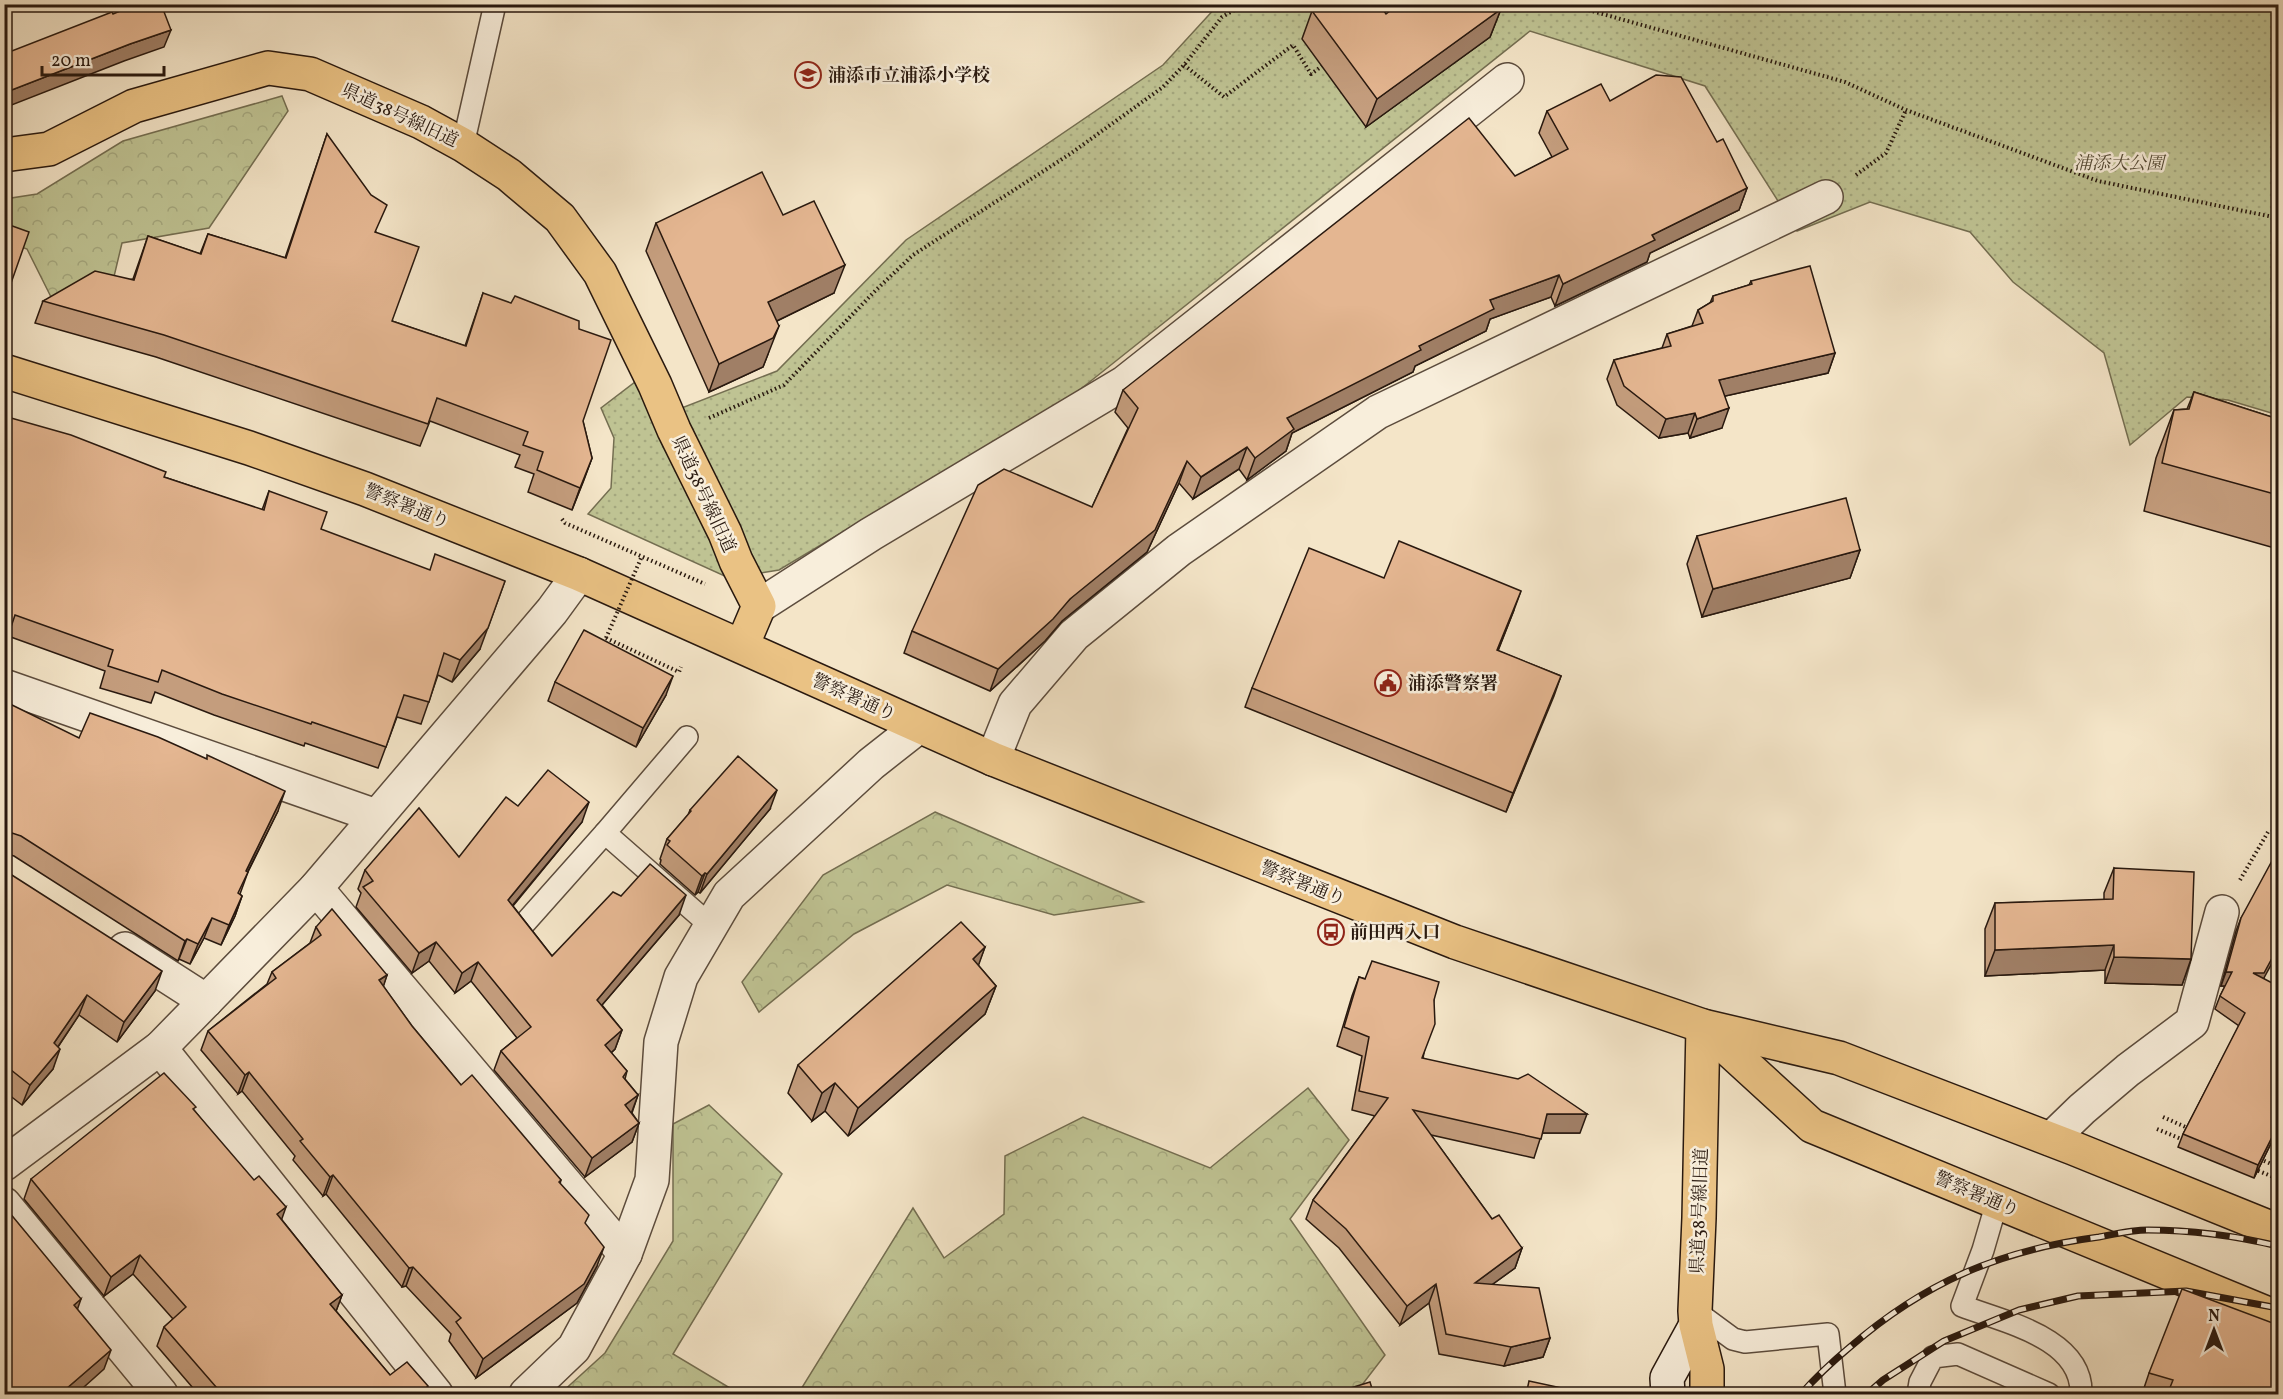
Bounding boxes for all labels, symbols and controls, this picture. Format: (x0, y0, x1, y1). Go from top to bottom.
scale bar (42, 39, 164, 77)
text: 20 m (51, 49, 91, 74)
school or university icon: 浦添市立浦添小学校 (793, 60, 823, 90)
place label: 浦添市立浦添小学校 (828, 64, 990, 89)
street label: 県道38号線旧道 (337, 78, 462, 154)
park label: 浦添大公園 (2074, 152, 2167, 177)
street label: 県道38号線旧道 (665, 432, 741, 557)
street label: 警察署通り (360, 479, 453, 536)
public building icon: 浦添警察署 (1373, 668, 1403, 698)
street label: 警察署通り (807, 669, 900, 728)
place label: 浦添警察署 (1408, 672, 1498, 697)
street label: 警察署通り (1256, 856, 1349, 913)
bus stop icon: 前田西入口 (1316, 917, 1346, 947)
place label: 前田西入口 (1350, 921, 1440, 946)
street label: 県道38号線旧道 (1686, 1147, 1715, 1275)
street label: 警察署通り (1930, 1166, 2023, 1224)
north arrow (2184, 1300, 2244, 1360)
text: N (2208, 1306, 2220, 1328)

